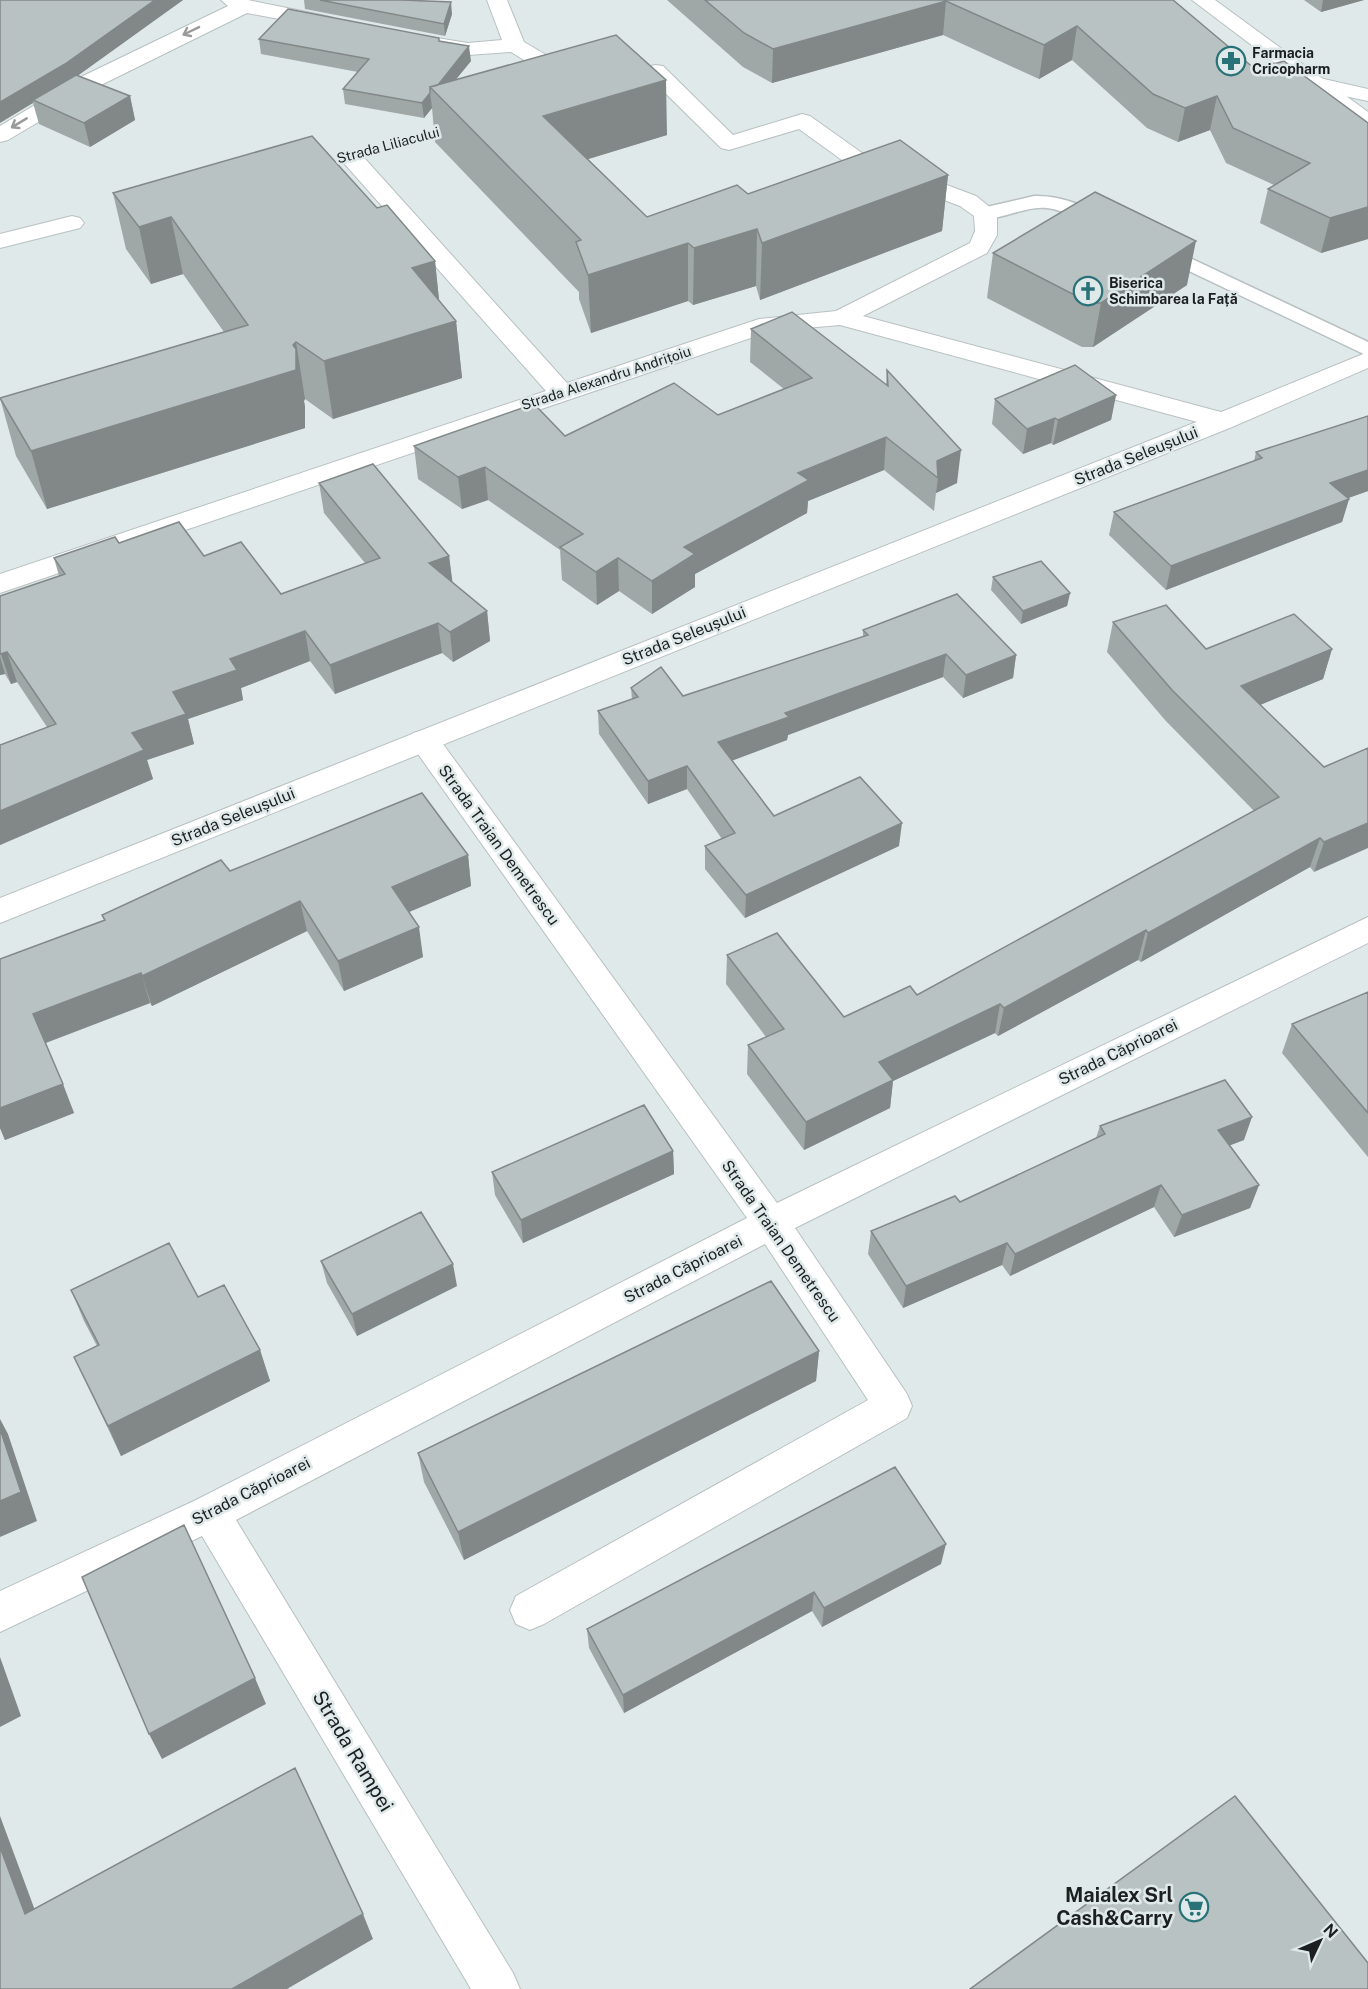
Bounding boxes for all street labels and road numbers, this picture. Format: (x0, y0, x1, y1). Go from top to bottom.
street label: Strada Liliacului (335, 124, 441, 166)
street label: Strada Alexandru Andrițoiu (519, 343, 693, 413)
street label: Strada Seleușului (1071, 423, 1201, 489)
street label: Strada Seleușului (619, 603, 749, 669)
street label: Strada Traian Demetrescu (434, 761, 564, 929)
street label: Strada Seleușului (168, 784, 298, 850)
street label: Strada Căprioarei (1055, 1015, 1181, 1089)
street label: Strada Traian Demetrescu (718, 1156, 844, 1326)
street label: Strada Căprioarei (621, 1231, 745, 1307)
street label: Strada Căprioarei (189, 1453, 313, 1529)
street label: Strada Rampei (307, 1686, 399, 1816)

